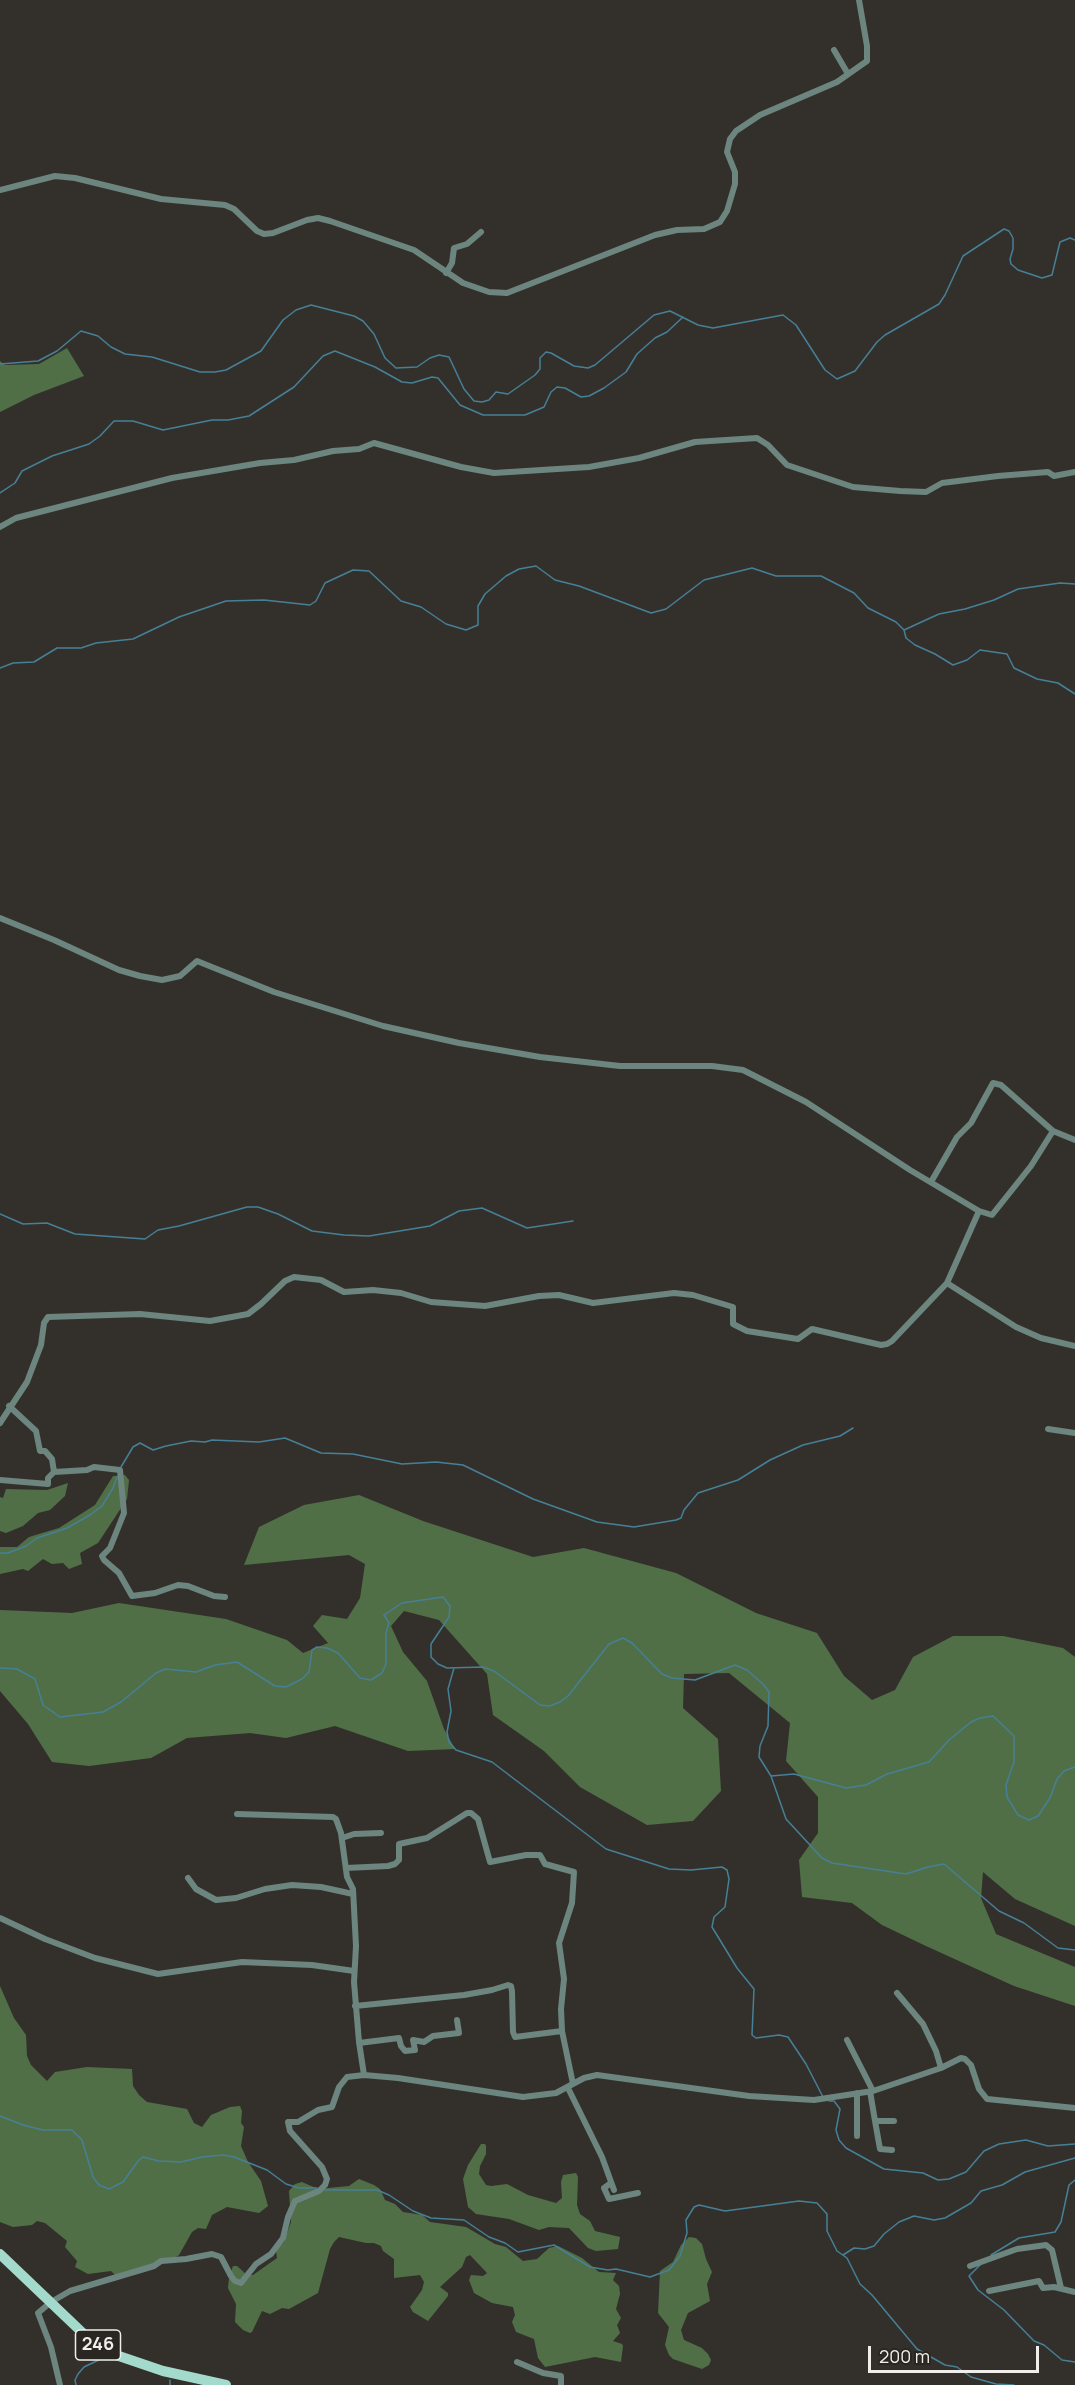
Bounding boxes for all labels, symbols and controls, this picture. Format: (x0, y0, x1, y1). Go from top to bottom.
road number: 246 (76, 2330, 120, 2360)
scale bar (871, 2334, 1042, 2372)
text: 200 m (879, 2344, 930, 2368)

